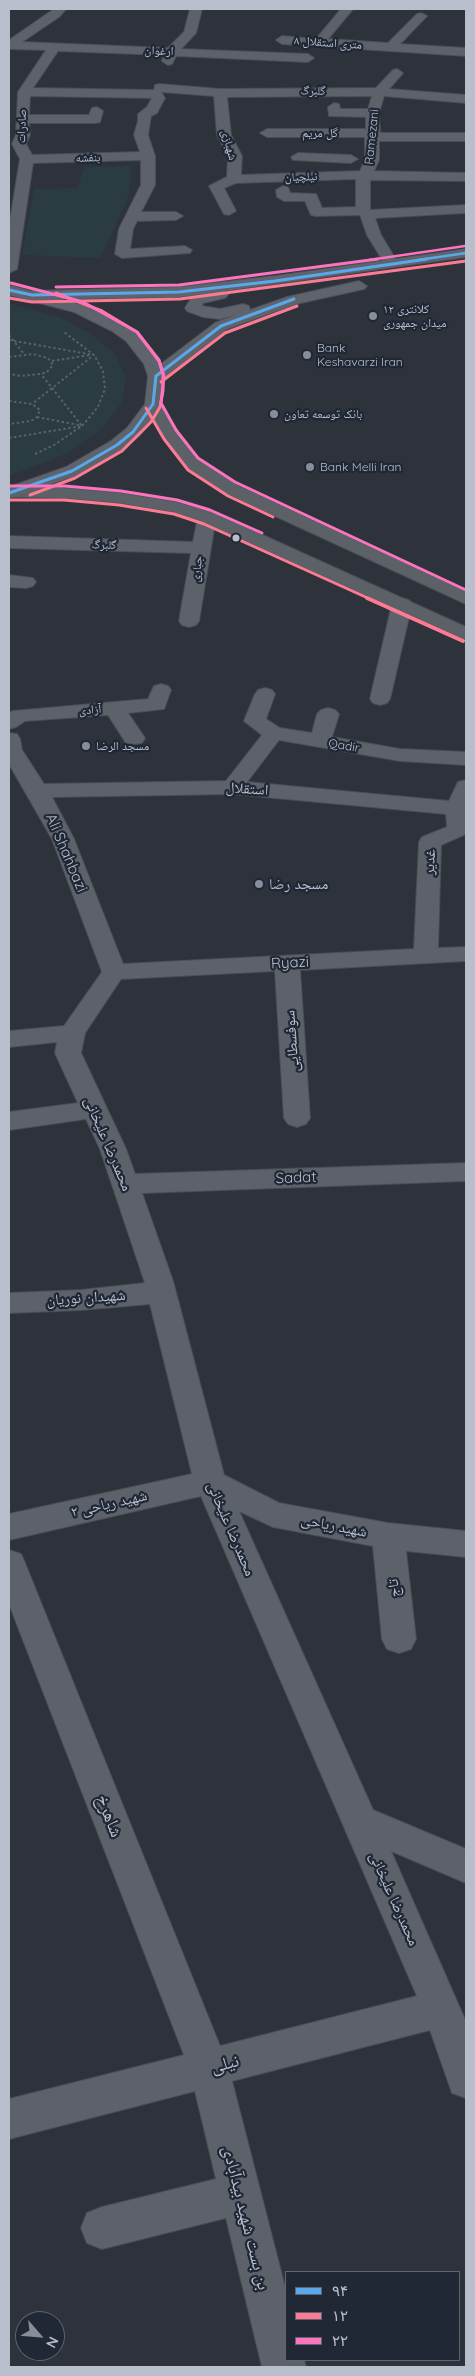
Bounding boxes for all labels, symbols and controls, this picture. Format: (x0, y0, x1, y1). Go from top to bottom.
street label: ۸ متری استقلال (293, 33, 363, 53)
street label: ارغوان (144, 43, 174, 59)
street label: گلبرگ (300, 84, 326, 98)
street label: صادرات (14, 109, 30, 143)
street label: Ramezani (362, 109, 382, 165)
street label: گل مریم (302, 126, 338, 140)
street label: شهبازی (218, 128, 240, 162)
street label: بنفشه (75, 150, 101, 166)
street label: نیلچیان (284, 169, 318, 185)
place label: کلانتری ۱۲ میدان جمهوری (383, 302, 446, 330)
marker: کلانتری ۱۲ میدان جمهوری (367, 310, 379, 322)
place label: Bank Keshavarzi Iran (317, 341, 403, 369)
marker: Bank Keshavarzi Iran (301, 349, 313, 361)
place label: بانک توسعه تعاون (284, 407, 362, 421)
marker: بانک توسعه تعاون (268, 408, 280, 420)
place label: Bank Melli Iran (320, 460, 401, 474)
marker: Bank Melli Iran (304, 461, 316, 473)
unlabelled marker (231, 533, 241, 543)
street label: گلبرگ (91, 537, 117, 553)
street label: جباری (188, 555, 206, 583)
street label: آزادی (78, 702, 102, 718)
street label: Qadir (328, 736, 360, 756)
place label: مسجد الرضا (96, 739, 149, 753)
marker: مسجد الرضا (80, 740, 92, 752)
street label: استقلال (225, 779, 269, 799)
street label: Ali Shahbazi (41, 811, 91, 895)
street label: غدیر (420, 848, 440, 876)
place label: مسجد رضا (269, 875, 328, 893)
marker: مسجد رضا (253, 878, 265, 890)
street label: Ryazi (271, 953, 309, 973)
street label: سوفسطایی (281, 1010, 303, 1072)
street label: محمدرضا علیخانی (80, 1094, 136, 1194)
street label: Sadat (275, 1168, 317, 1188)
street label: شهیدان نوریان (46, 1286, 126, 1310)
street label: محمدرضا علیخانی (203, 1479, 259, 1579)
street label: شهید ریاحی ۲ (69, 1487, 149, 1521)
street label: شهید ریاحی (300, 1511, 368, 1541)
street label: تاج (384, 1578, 404, 1598)
street label: شاهرخ (91, 1791, 127, 1841)
street label: محمدرضا علیخانی (365, 1849, 423, 1949)
street label: نیلی (209, 2050, 241, 2078)
street label: بن بست شهید بیدآبادی (218, 2144, 274, 2292)
legend (285, 2271, 460, 2361)
text: ۹۴ (332, 2281, 348, 2300)
text: ۱۲ (332, 2306, 348, 2325)
north arrow (15, 2311, 65, 2361)
text: ۲۲ (332, 2331, 348, 2350)
text: N (42, 2334, 63, 2351)

